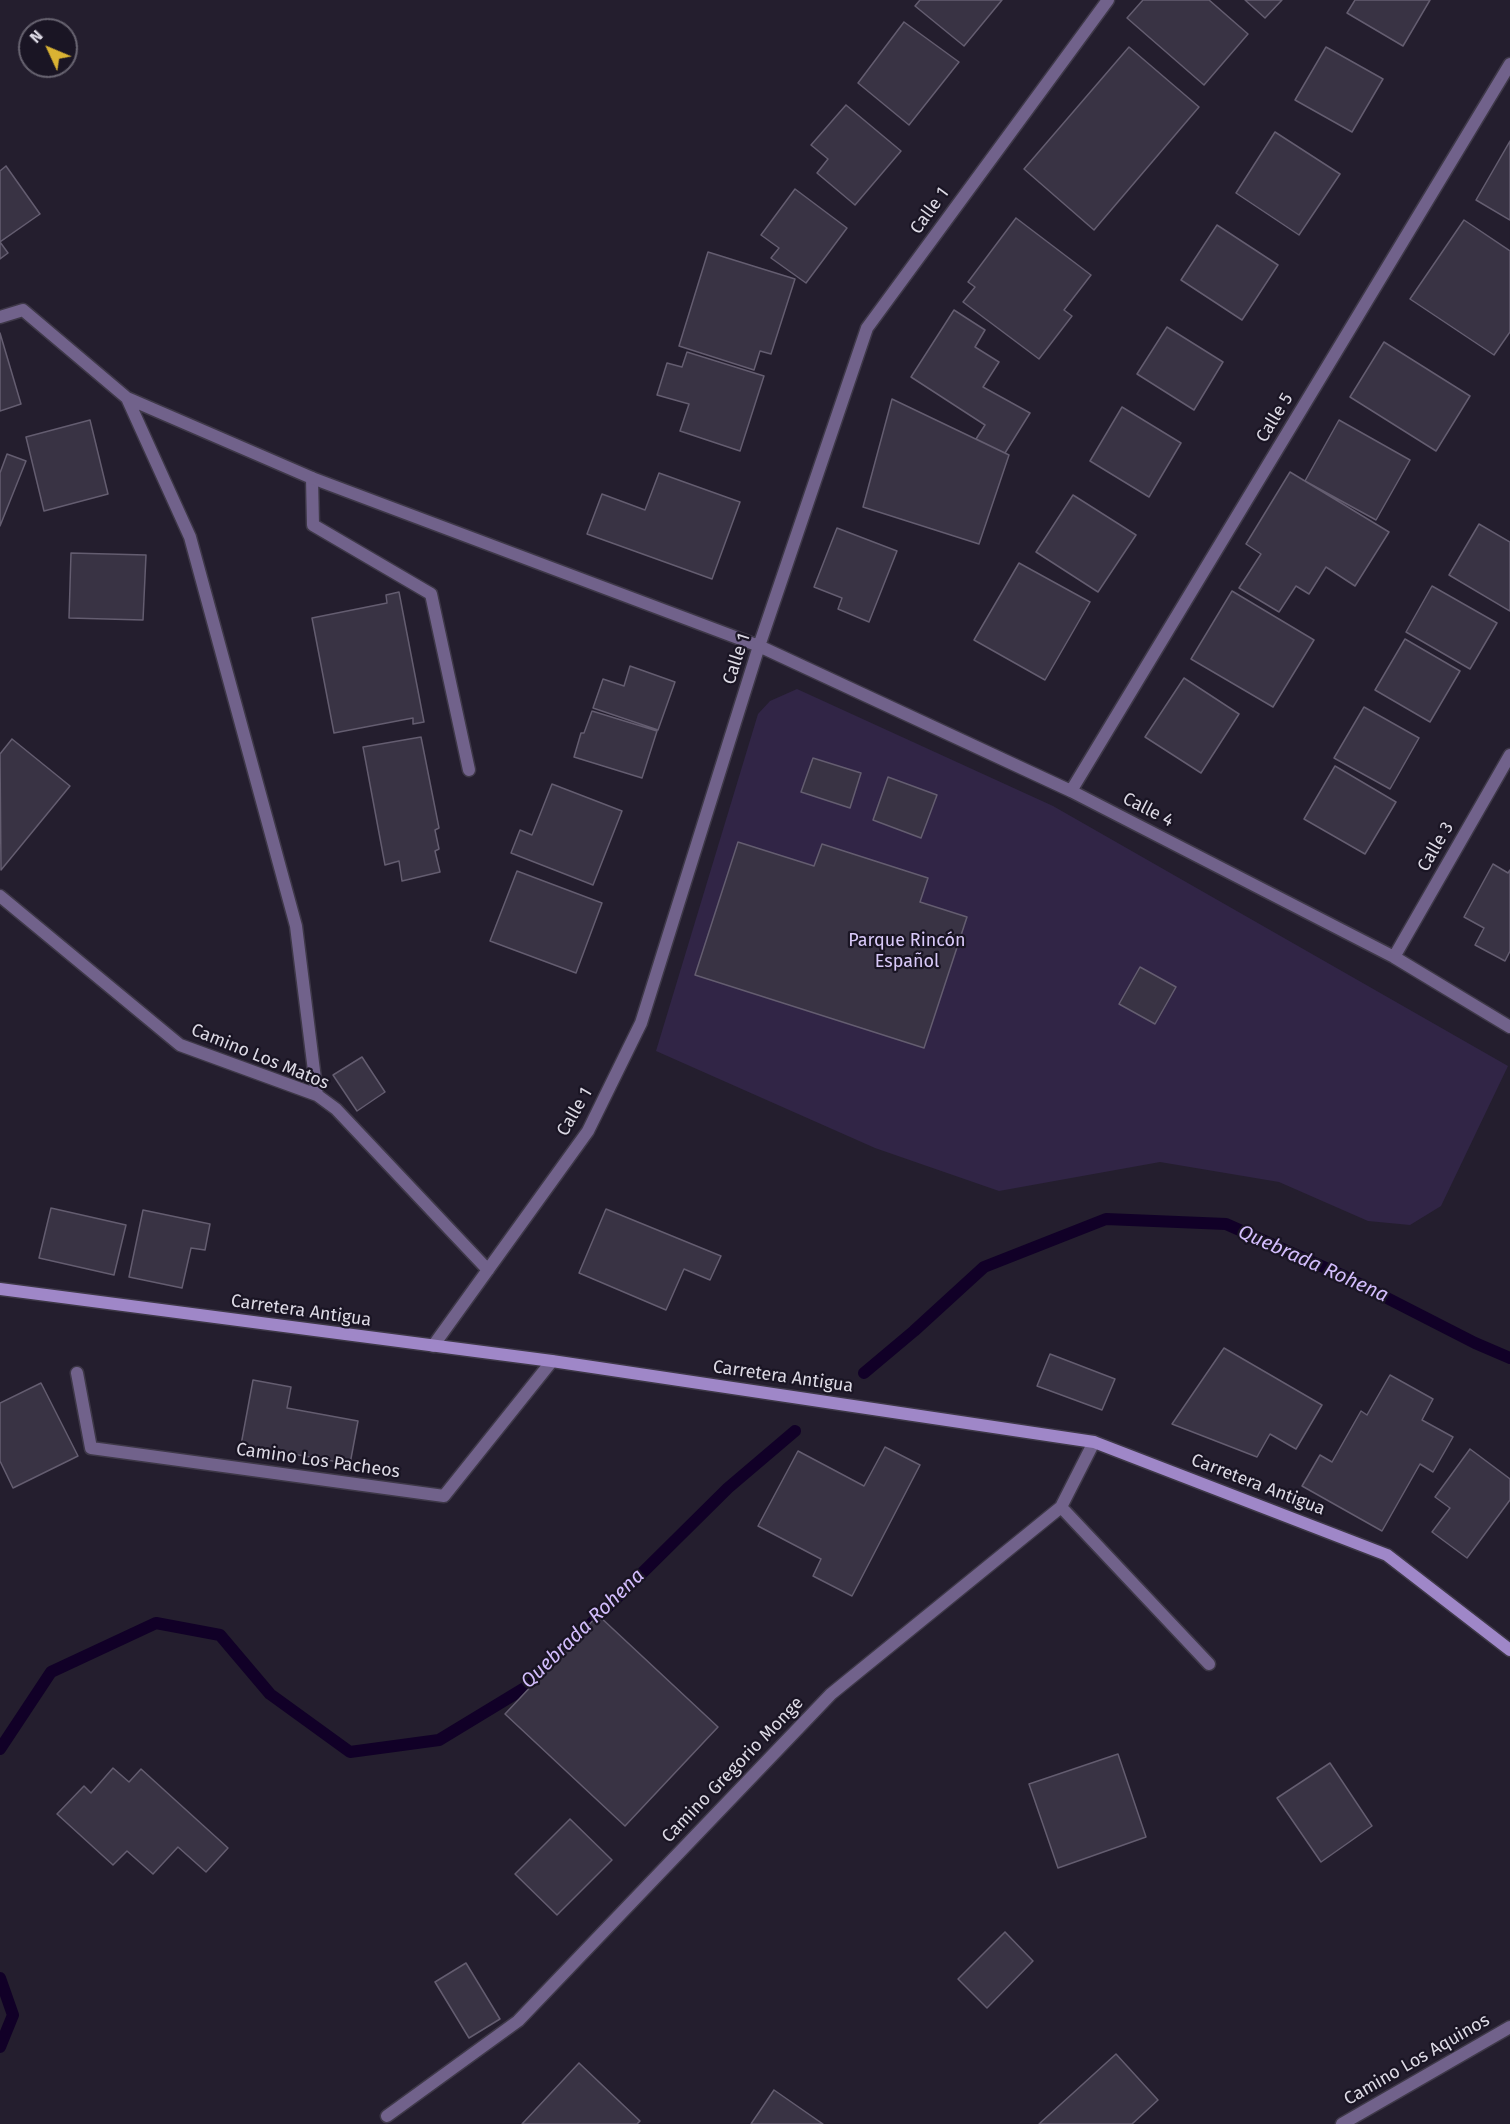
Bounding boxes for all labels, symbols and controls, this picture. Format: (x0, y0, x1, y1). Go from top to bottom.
north arrow (18, 18, 78, 78)
text: N (26, 26, 47, 47)
street label: Calle 1 (906, 183, 954, 239)
street label: Calle 5 (1252, 389, 1298, 447)
street label: Calle 1 (719, 631, 755, 687)
street label: Calle 4 (1119, 788, 1177, 832)
street label: Calle 3 (1413, 818, 1459, 876)
park label: Parque Rincón Español (848, 930, 966, 972)
street label: Camino Los Matos (188, 1019, 332, 1095)
street label: Calle 1 (553, 1084, 597, 1140)
water label: Quebrada Rohena (1234, 1220, 1392, 1308)
street label: Carretera Antigua (229, 1290, 373, 1332)
street label: Carretera Antigua (711, 1356, 855, 1398)
street label: Camino Los Pacheos (235, 1439, 401, 1483)
street label: Carretera Antigua (1188, 1450, 1328, 1520)
water label: Quebrada Rohena (516, 1564, 650, 1694)
street label: Camino Gregorio Monge (658, 1693, 808, 1847)
street label: Camino Los Aquinos (1340, 2010, 1494, 2110)

